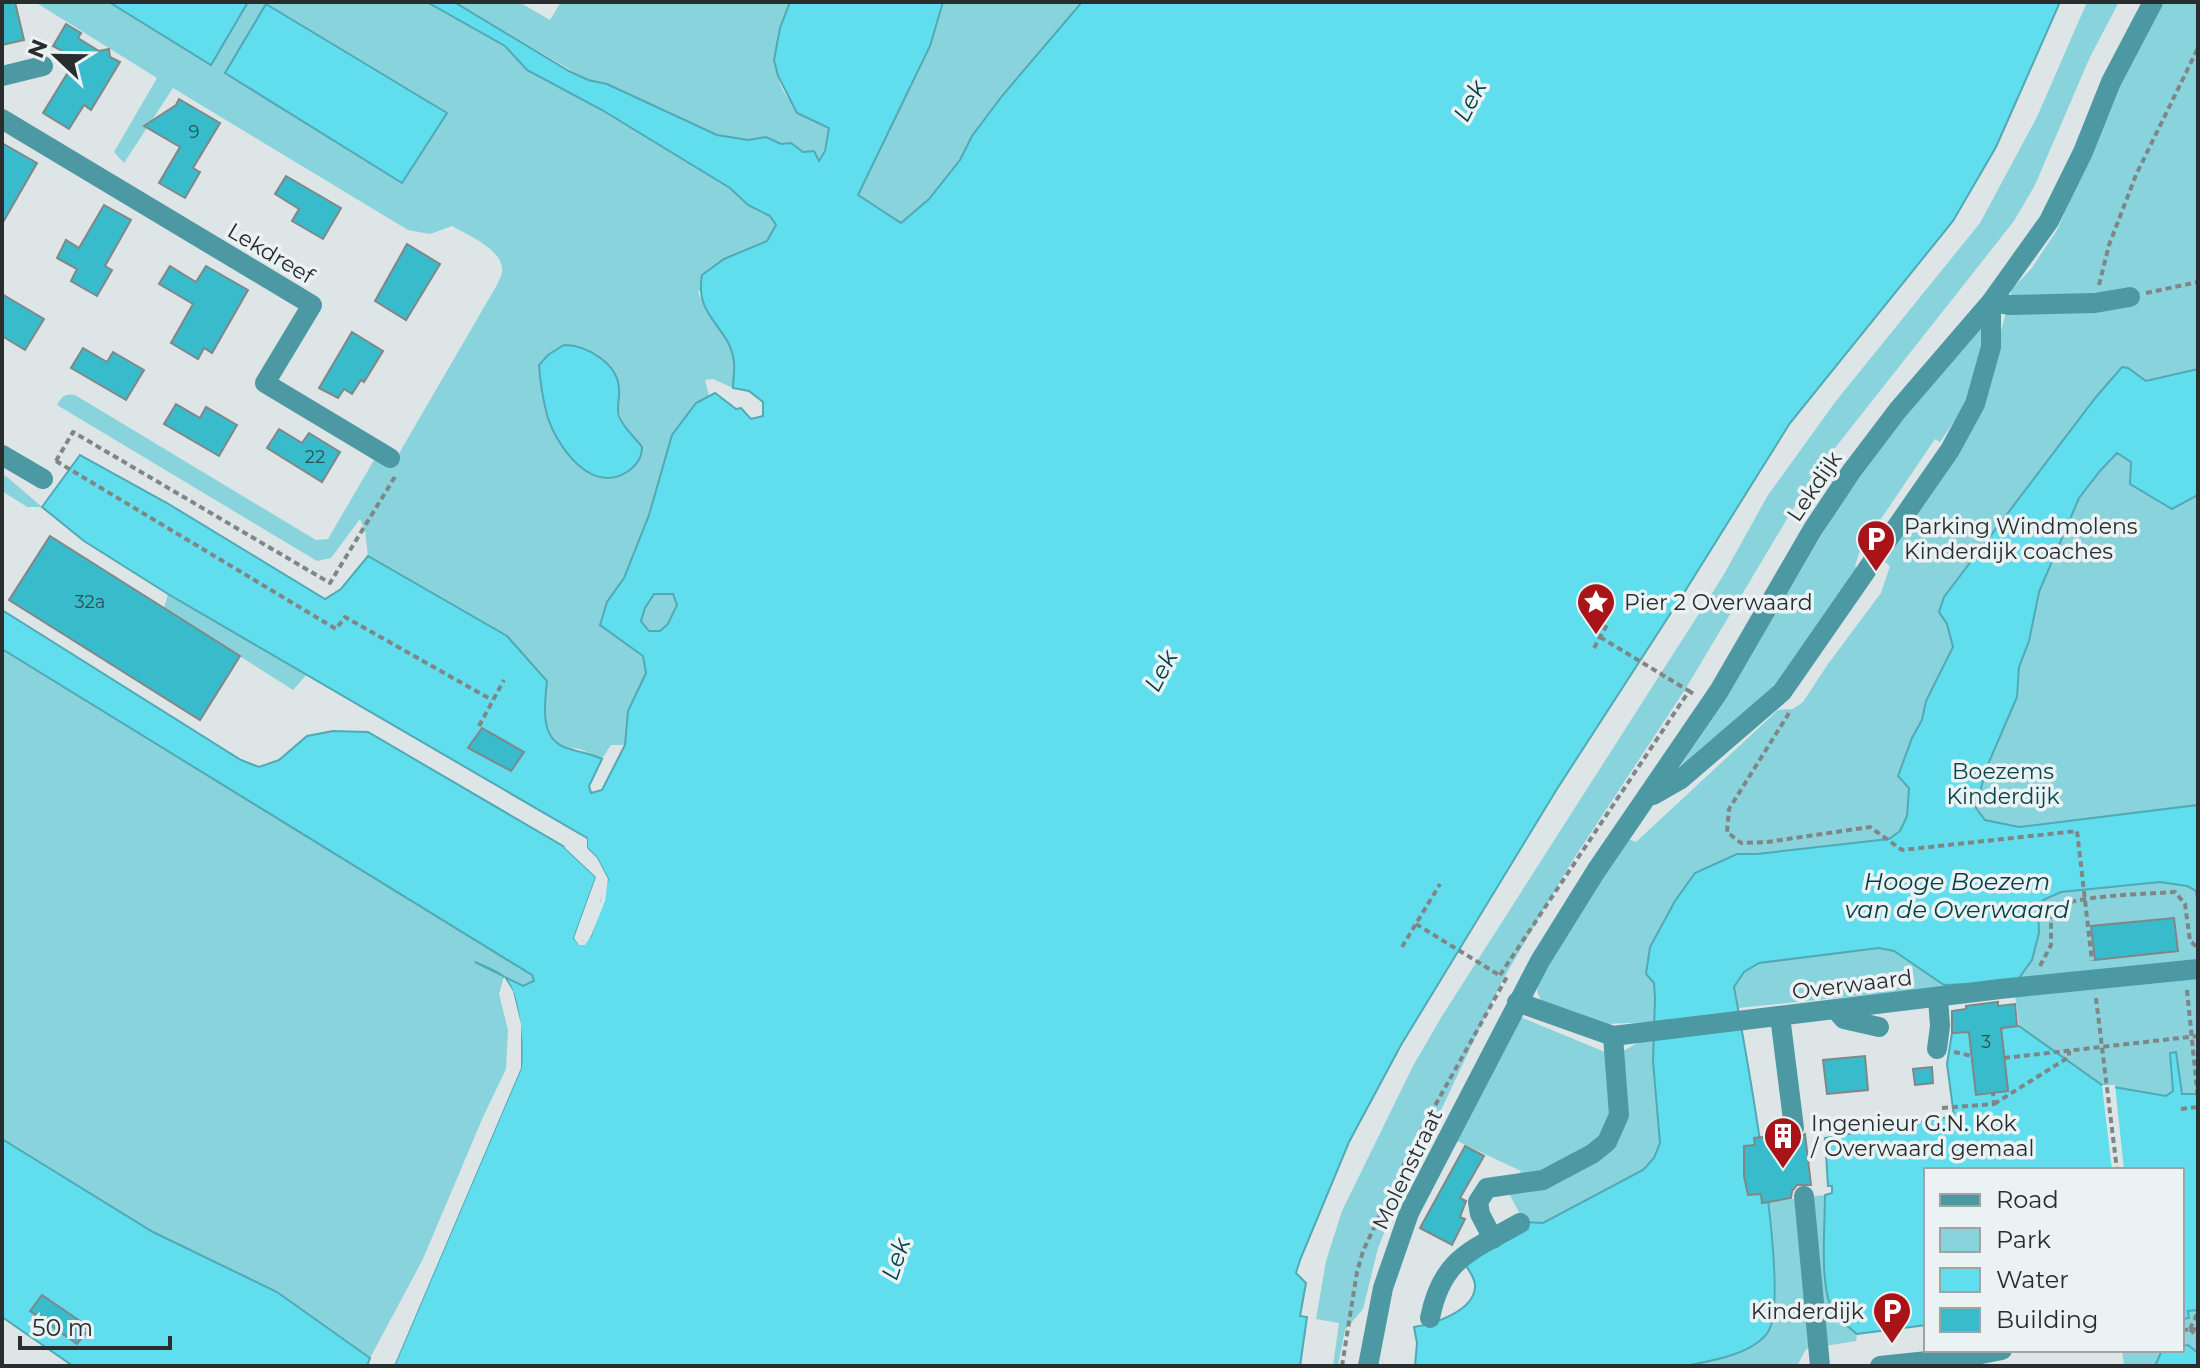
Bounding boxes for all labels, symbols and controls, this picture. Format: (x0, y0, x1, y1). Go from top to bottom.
north arrow (16, 16, 96, 96)
text: N (22, 35, 54, 62)
water label: Lek (1447, 74, 1493, 126)
house number: 9 (189, 121, 200, 143)
street label: Lekdreef (223, 217, 320, 291)
street label: Lekdijk (1781, 445, 1848, 526)
house number: 22 (305, 446, 325, 468)
place label: Parking Windmolens Kinderdijk coaches (1904, 513, 2138, 565)
parking icon: Parking Windmolens Kinderdijk coaches (1855, 518, 1897, 573)
place icon: Pier 2 Overwaard (1575, 581, 1617, 636)
place label: Pier 2 Overwaard (1624, 589, 1813, 616)
house number: 32a (75, 591, 105, 613)
water label: Lek (1138, 644, 1184, 696)
park label: Boezems Kinderdijk (1946, 758, 2060, 810)
water label: Hooge Boezem van de Overwaard (1845, 867, 2070, 924)
street label: Overwaard (1790, 964, 1914, 1005)
house number: 3 (1981, 1031, 1991, 1053)
street label: Molenstraat (1367, 1104, 1448, 1234)
place label: Ingenieur G.N. Kok / Overwaard gemaal (1810, 1110, 2034, 1162)
building icon: Ingenieur G.N. Kok / Overwaard gemaal (1762, 1115, 1804, 1170)
legend (1924, 1168, 2184, 1352)
text: Road (1996, 1185, 2059, 1214)
text: Park (1996, 1225, 2051, 1254)
water label: Lek (875, 1232, 917, 1284)
text: Water (1996, 1265, 2069, 1294)
parking icon: Kinderdijk (1871, 1290, 1913, 1345)
place label: Kinderdijk (1751, 1298, 1865, 1325)
scale bar (20, 1300, 170, 1350)
text: Building (1996, 1305, 2099, 1334)
text: 50 m (32, 1313, 93, 1342)

